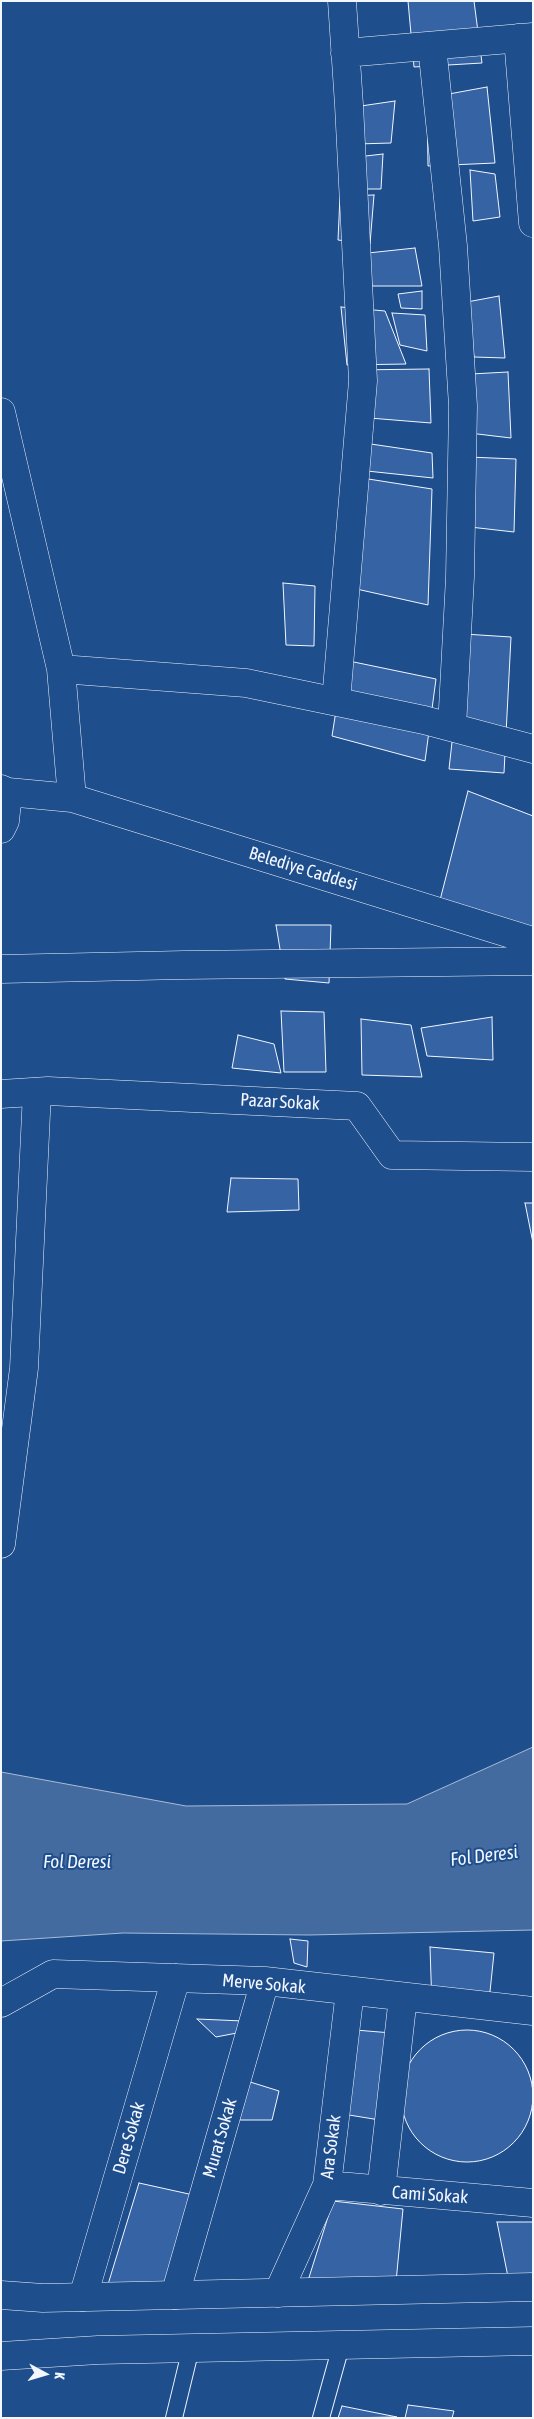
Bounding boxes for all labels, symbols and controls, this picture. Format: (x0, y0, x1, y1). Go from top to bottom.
street label: Belediye Caddesi (246, 842, 360, 896)
street label: Pazar Sokak (240, 1089, 320, 1115)
water label: Fol Deresi (449, 1841, 519, 1871)
water label: Fol Deresi (43, 1851, 111, 1873)
street label: Merve Sokak (221, 1970, 307, 1998)
street label: Murat Sokak (198, 2096, 242, 2180)
street label: Dere Sokak (108, 2099, 150, 2177)
street label: Ara Sokak (316, 2114, 346, 2180)
street label: Cami Sokak (391, 2182, 469, 2208)
north arrow (20, 2349, 70, 2399)
text: K (52, 2371, 68, 2380)

